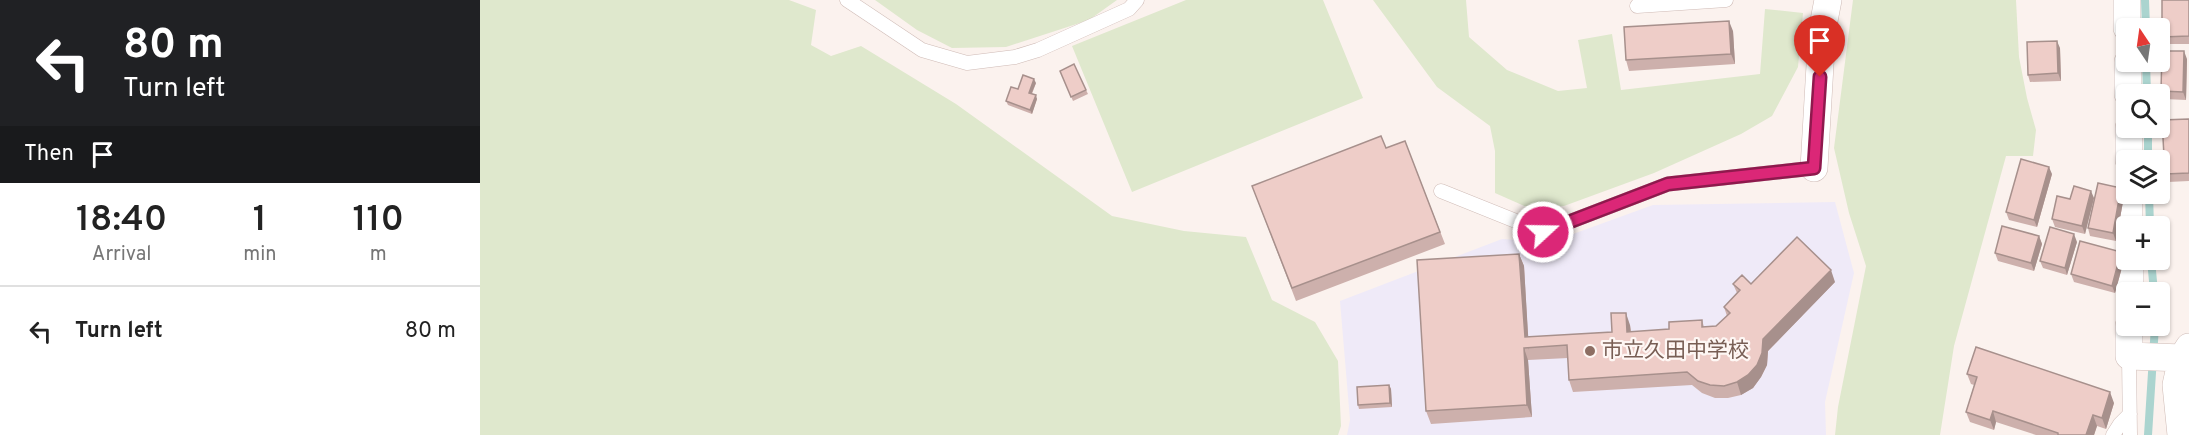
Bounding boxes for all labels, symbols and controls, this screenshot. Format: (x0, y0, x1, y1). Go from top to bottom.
pin (1794, 15, 1845, 77)
north arrow (2116, 18, 2170, 72)
map controls (2116, 18, 2170, 336)
text: 80 m (123, 20, 224, 73)
icon: left (24, 24, 102, 102)
icon: arrive (1803, 24, 1836, 57)
text: Turn left (123, 72, 225, 106)
button: search (2116, 84, 2170, 138)
icon: arrive (86, 138, 119, 171)
text: Then (24, 141, 74, 168)
button: layers (2116, 150, 2170, 204)
text: 18:40 (76, 198, 167, 244)
text: 1 (253, 198, 267, 244)
text: 110 (352, 198, 404, 244)
position arrow (1511, 200, 1575, 264)
button: + (2116, 216, 2170, 270)
text: Arrival (92, 242, 151, 268)
text: min (243, 242, 277, 268)
text: m (370, 242, 387, 268)
button: − (2116, 282, 2170, 336)
icon: left (24, 315, 57, 348)
text: Turn left (75, 318, 163, 345)
text: 80 m (405, 318, 456, 345)
place label: 市立久田中学校 (1602, 338, 1749, 365)
marker: 市立久田中学校 (1583, 344, 1597, 358)

